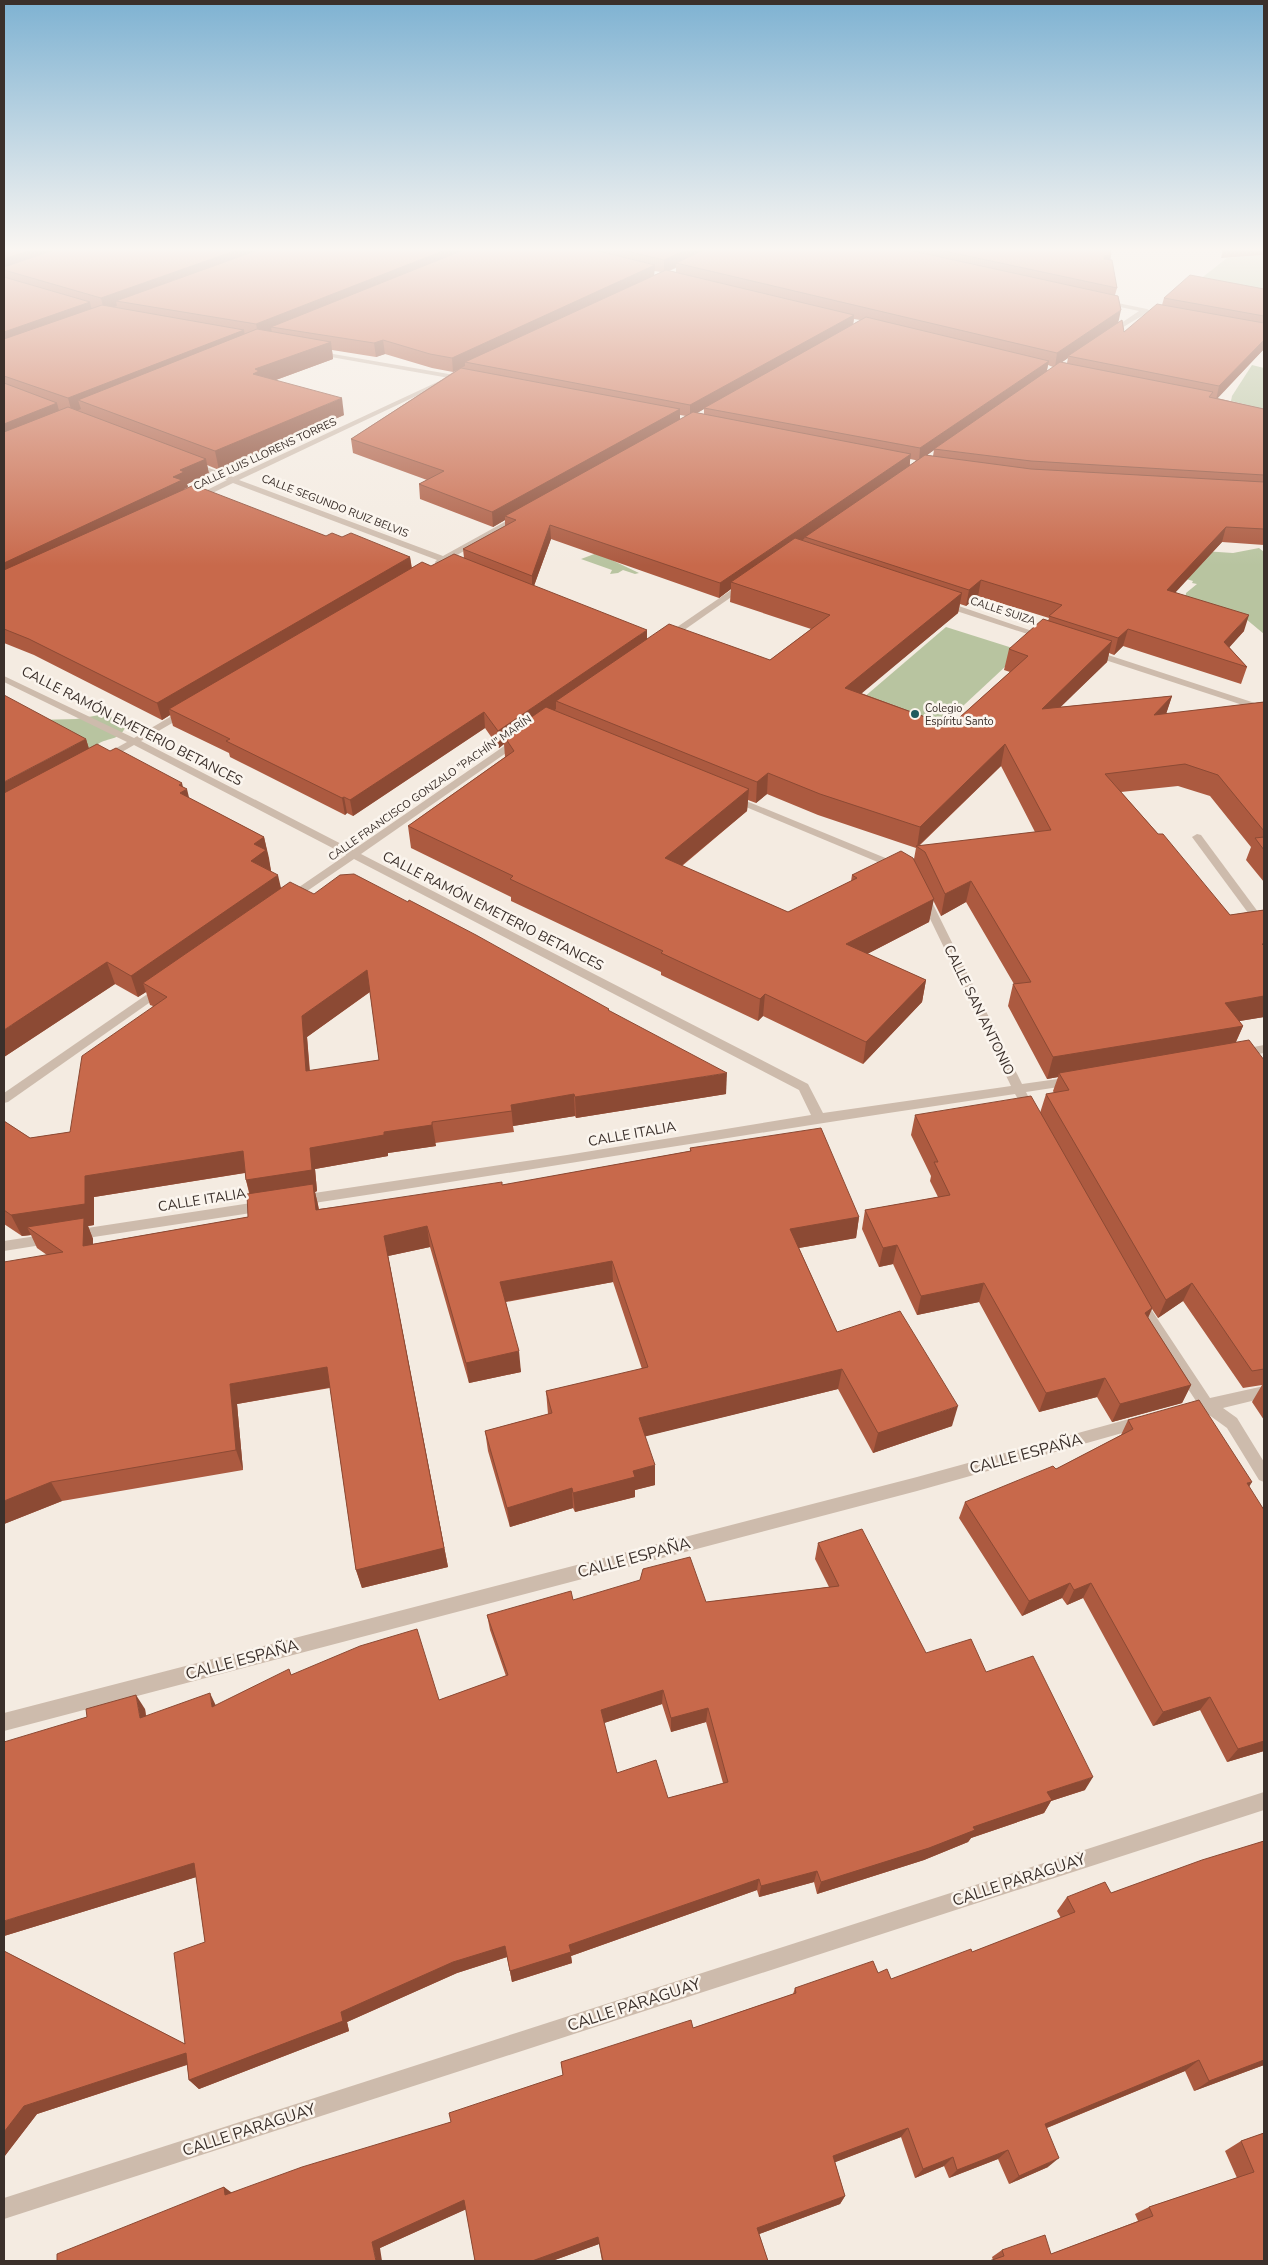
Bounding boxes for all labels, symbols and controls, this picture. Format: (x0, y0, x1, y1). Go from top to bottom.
street label: CALLE LUIS LLORENS TORRES (191, 414, 339, 494)
street label: CALLE SEGUNDO RUIZ BELVIS (259, 471, 411, 541)
street label: CALLE SUIZA (968, 593, 1038, 629)
street label: CALLE RAMÓN EMETERIO BETANCES (18, 662, 246, 790)
place label: Colegio Espíritu Santo (925, 701, 994, 729)
marker: Colegio Espíritu Santo (909, 708, 921, 720)
street label: CALLE FRANCISCO GONZALO "PACHÍN" MARÍN (325, 711, 535, 864)
street label: CALLE RAMÓN EMETERIO BETANCES (379, 847, 607, 975)
street label: CALLE SAN ANTONIO (939, 942, 1019, 1078)
street label: CALLE ITALIA (587, 1117, 677, 1151)
street label: CALLE ITALIA (157, 1184, 247, 1216)
street label: CALLE ESPAÑA (967, 1428, 1085, 1480)
street label: CALLE ESPAÑA (575, 1532, 693, 1584)
street label: CALLE ESPAÑA (183, 1634, 301, 1686)
street label: CALLE PARAGUAY (950, 1848, 1089, 1912)
street label: CALLE PARAGUAY (565, 1973, 704, 2037)
street label: CALLE PARAGUAY (180, 2098, 319, 2162)

